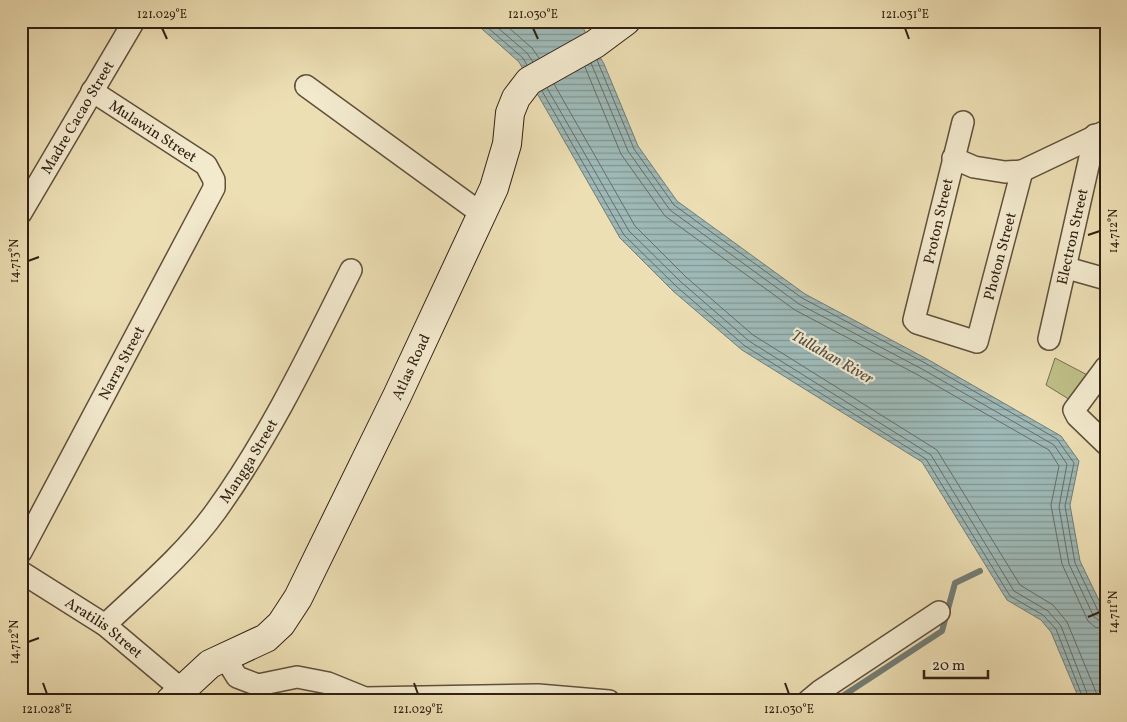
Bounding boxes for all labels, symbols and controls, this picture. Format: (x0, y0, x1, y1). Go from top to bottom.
text: 121.029°E (137, 7, 187, 23)
text: 121.030°E (508, 7, 558, 23)
text: 121.031°E (881, 7, 929, 23)
street label: Madre Cacao Street (37, 58, 120, 179)
street label: Mulawin Street (104, 96, 200, 169)
street label: Proton Street (919, 176, 960, 266)
street label: Electron Street (1053, 187, 1095, 287)
text: 14.712°N (1106, 209, 1122, 253)
street label: Photon Street (979, 210, 1023, 303)
text: 14.713°N (7, 239, 23, 283)
street label: Narra Street (94, 323, 151, 404)
water label: Tullahan River (787, 325, 878, 391)
street label: Atlas Road (387, 331, 436, 404)
street label: Mangga Street (215, 416, 284, 508)
text: 14.711°N (1106, 590, 1122, 633)
street label: Aratilis Street (60, 593, 146, 664)
text: 14.712°N (7, 620, 23, 664)
scale bar (924, 647, 988, 679)
text: 20 m (932, 656, 965, 677)
text: 121.028°E (22, 702, 72, 718)
text: 121.029°E (393, 702, 443, 718)
text: 121.030°E (764, 702, 814, 718)

